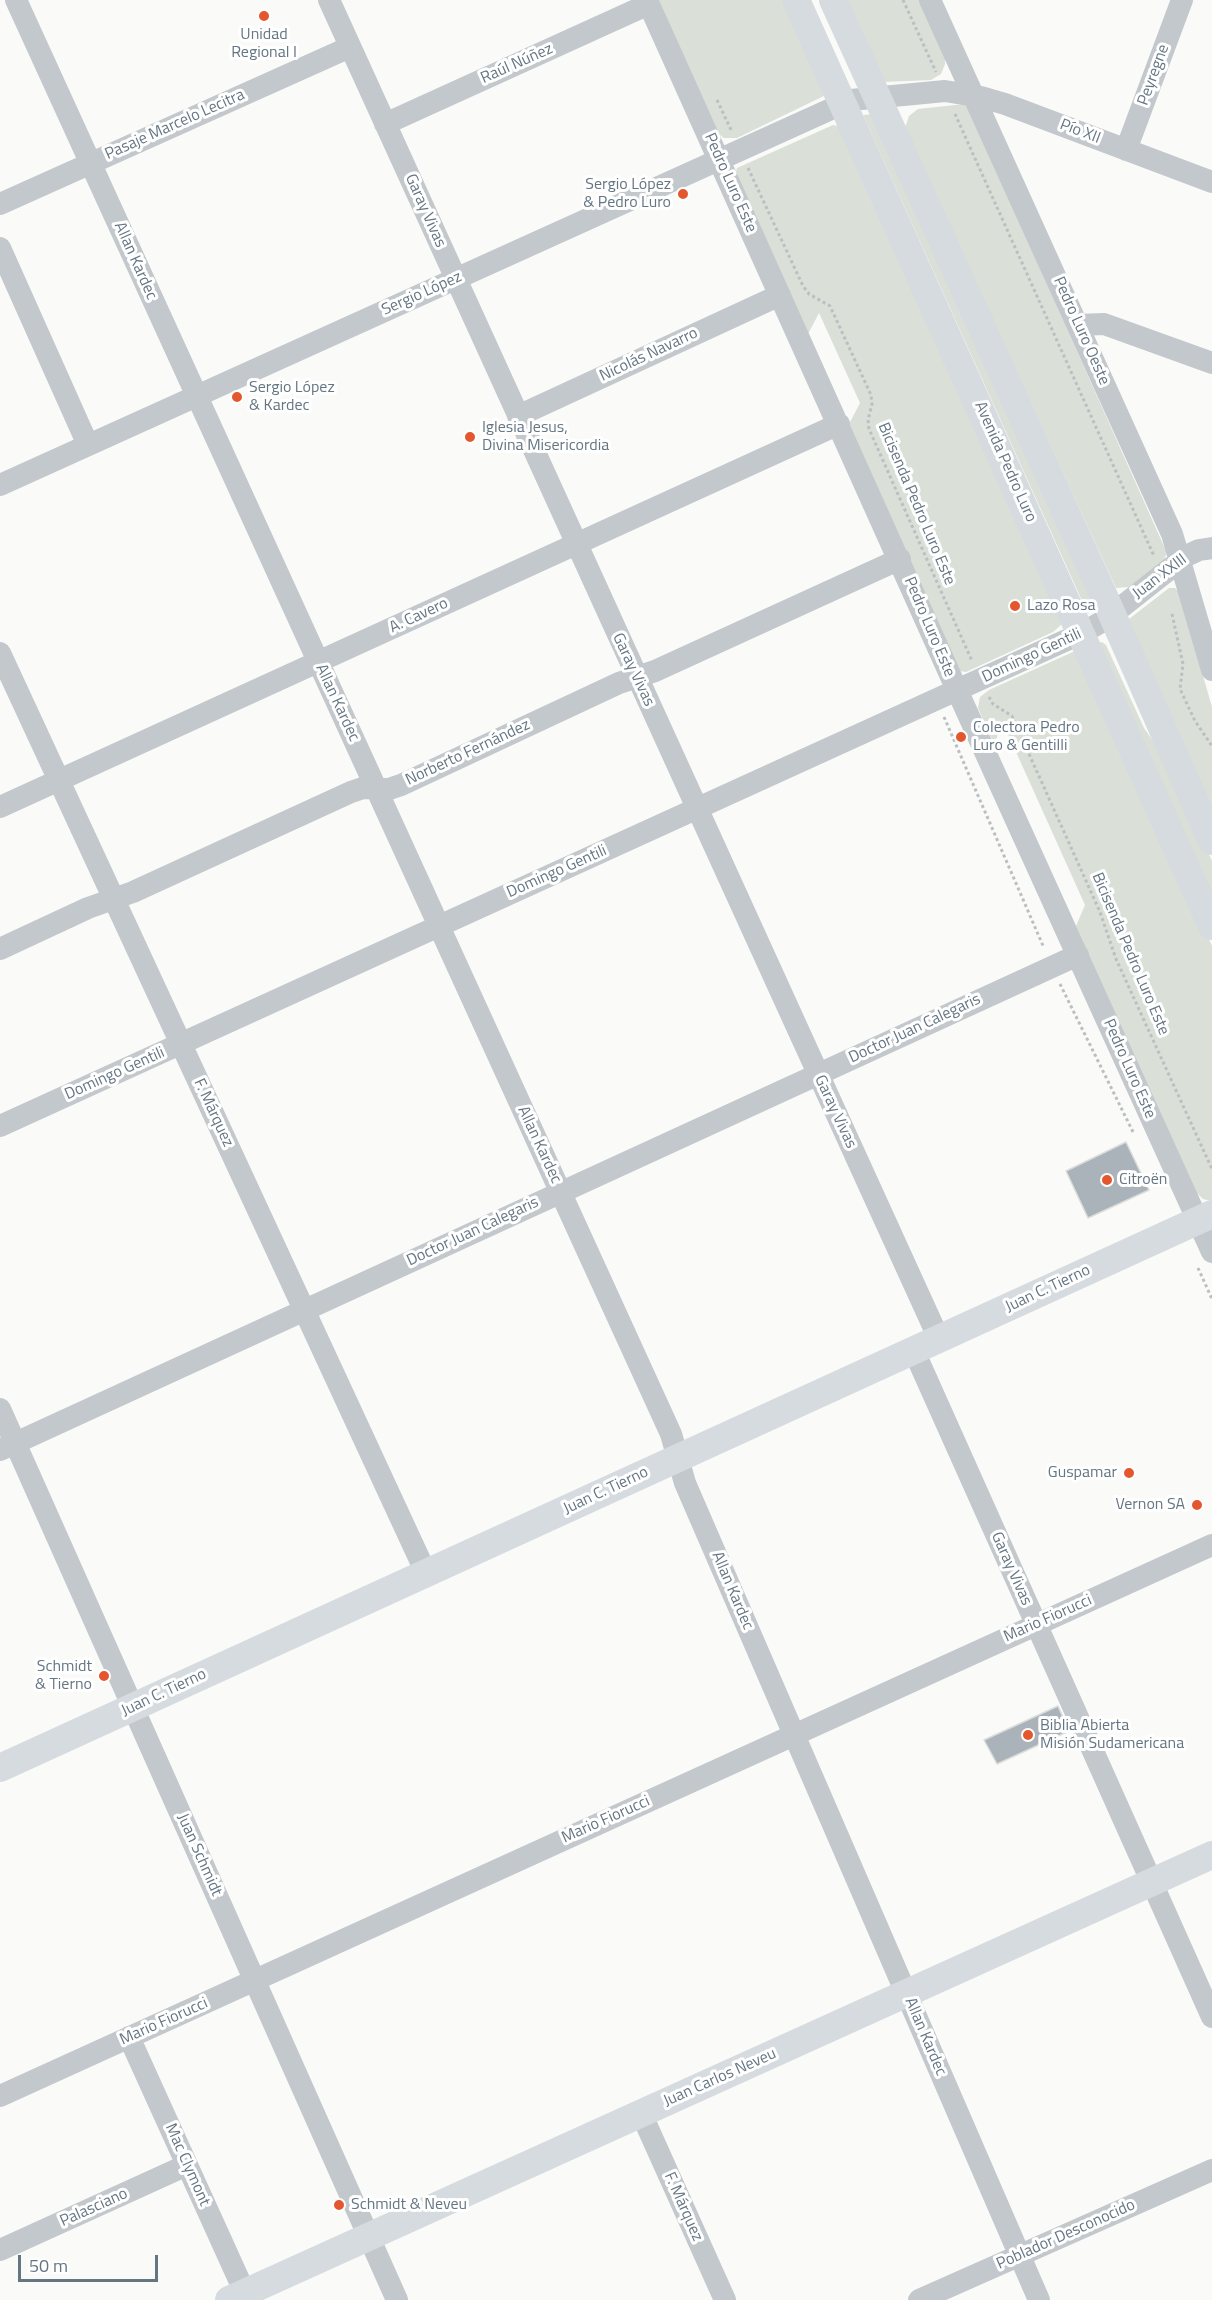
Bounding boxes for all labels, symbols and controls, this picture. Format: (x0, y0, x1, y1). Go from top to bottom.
marker: Unidad Regional I (257, 9, 271, 23)
place label: Unidad Regional I (231, 25, 297, 63)
street label: Raúl Núñez (478, 40, 556, 88)
street label: Peyregne (1134, 42, 1174, 108)
street label: Pasaje Marcelo Lecitra (102, 86, 248, 164)
street label: Pío XII (1057, 116, 1103, 148)
street label: Pedro Luro Este (700, 130, 760, 236)
street label: Garay Vivas (400, 171, 450, 251)
place label: Sergio López & Pedro Luro (583, 175, 671, 213)
marker: Sergio López & Pedro Luro (676, 187, 690, 201)
street label: Allan Kardec (109, 219, 161, 303)
street label: Sergio López (379, 268, 465, 320)
street label: Pedro Luro Oeste (1049, 274, 1113, 388)
street label: Nicolás Navarro (597, 324, 701, 386)
place label: Sergio López & Kardec (249, 378, 335, 416)
marker: Sergio López & Kardec (230, 390, 244, 404)
street label: Avenida Pedro Luro (970, 399, 1040, 525)
place label: Iglesia Jesus, Divina Misericordia (482, 418, 609, 456)
street label: Bicisenda Pedro Luro Este (873, 420, 959, 588)
marker: Iglesia Jesus, Divina Misericordia (463, 430, 477, 444)
street label: Juan XXIII (1129, 550, 1191, 604)
street label: Pedro Luro Este (899, 574, 959, 680)
street label: A. Cavero (387, 594, 451, 638)
place label: Lazo Rosa (1027, 596, 1095, 616)
marker: Lazo Rosa (1008, 599, 1022, 613)
street label: Domingo Gentili (979, 625, 1085, 687)
street label: Garay Vivas (608, 630, 658, 710)
street label: Allan Kardec (311, 661, 363, 745)
street label: Norberto Fernández (403, 716, 533, 790)
place label: Colectora Pedro Luro & Gentilli (973, 718, 1080, 756)
marker: Colectora Pedro Luro & Gentilli (954, 730, 968, 744)
street label: Domingo Gentili (504, 841, 610, 903)
street label: Bicisenda Pedro Luro Este (1087, 870, 1173, 1038)
street label: Doctor Juan Calegaris (846, 990, 984, 1068)
street label: Pedro Luro Este (1099, 1016, 1159, 1122)
street label: Domingo Gentili (62, 1043, 168, 1105)
street label: Garay Vivas (810, 1072, 860, 1152)
street label: F. Márquez (189, 1076, 237, 1150)
street label: Allan Kardec (513, 1103, 565, 1187)
place label: Citroën (1119, 1170, 1167, 1190)
marker: Citroën (1100, 1173, 1114, 1187)
street label: Doctor Juan Calegaris (404, 1193, 542, 1271)
street label: Juan C. Tierno (1002, 1261, 1094, 1317)
street label: Juan C. Tierno (560, 1463, 652, 1519)
place label: Guspamar (1048, 1463, 1117, 1483)
marker: Guspamar (1122, 1466, 1136, 1480)
place label: Vernon SA (1115, 1495, 1185, 1515)
marker: Vernon SA (1190, 1498, 1204, 1512)
street label: Garay Vivas (986, 1529, 1036, 1609)
street label: Allan Kardec (707, 1549, 757, 1633)
street label: Mario Fiorucci (1001, 1591, 1095, 1647)
place label: Schmidt & Tierno (35, 1657, 92, 1695)
street label: Juan C. Tierno (118, 1665, 210, 1721)
marker: Schmidt & Tierno (97, 1669, 111, 1683)
place label: Biblia Abierta Misión Sudamericana (1040, 1716, 1184, 1754)
marker: Biblia Abierta Misión Sudamericana (1021, 1728, 1035, 1742)
street label: Mario Fiorucci (559, 1792, 653, 1848)
street label: Juan Schmidt (172, 1811, 226, 1899)
street label: Mario Fiorucci (117, 1994, 211, 2050)
street label: Allan Kardec (900, 1995, 950, 2079)
street label: Juan Carlos Neveu (661, 2045, 779, 2111)
street label: Mac Clymont (160, 2121, 214, 2209)
street label: F. Márquez (659, 2170, 707, 2244)
street label: Palasciano (57, 2185, 131, 2231)
place label: Schmidt & Neveu (351, 2195, 467, 2215)
street label: Poblador Desconocido (994, 2196, 1138, 2274)
marker: Schmidt & Neveu (332, 2198, 346, 2212)
scale bar (21, 2243, 160, 2281)
text: 50 m (29, 2252, 68, 2279)

